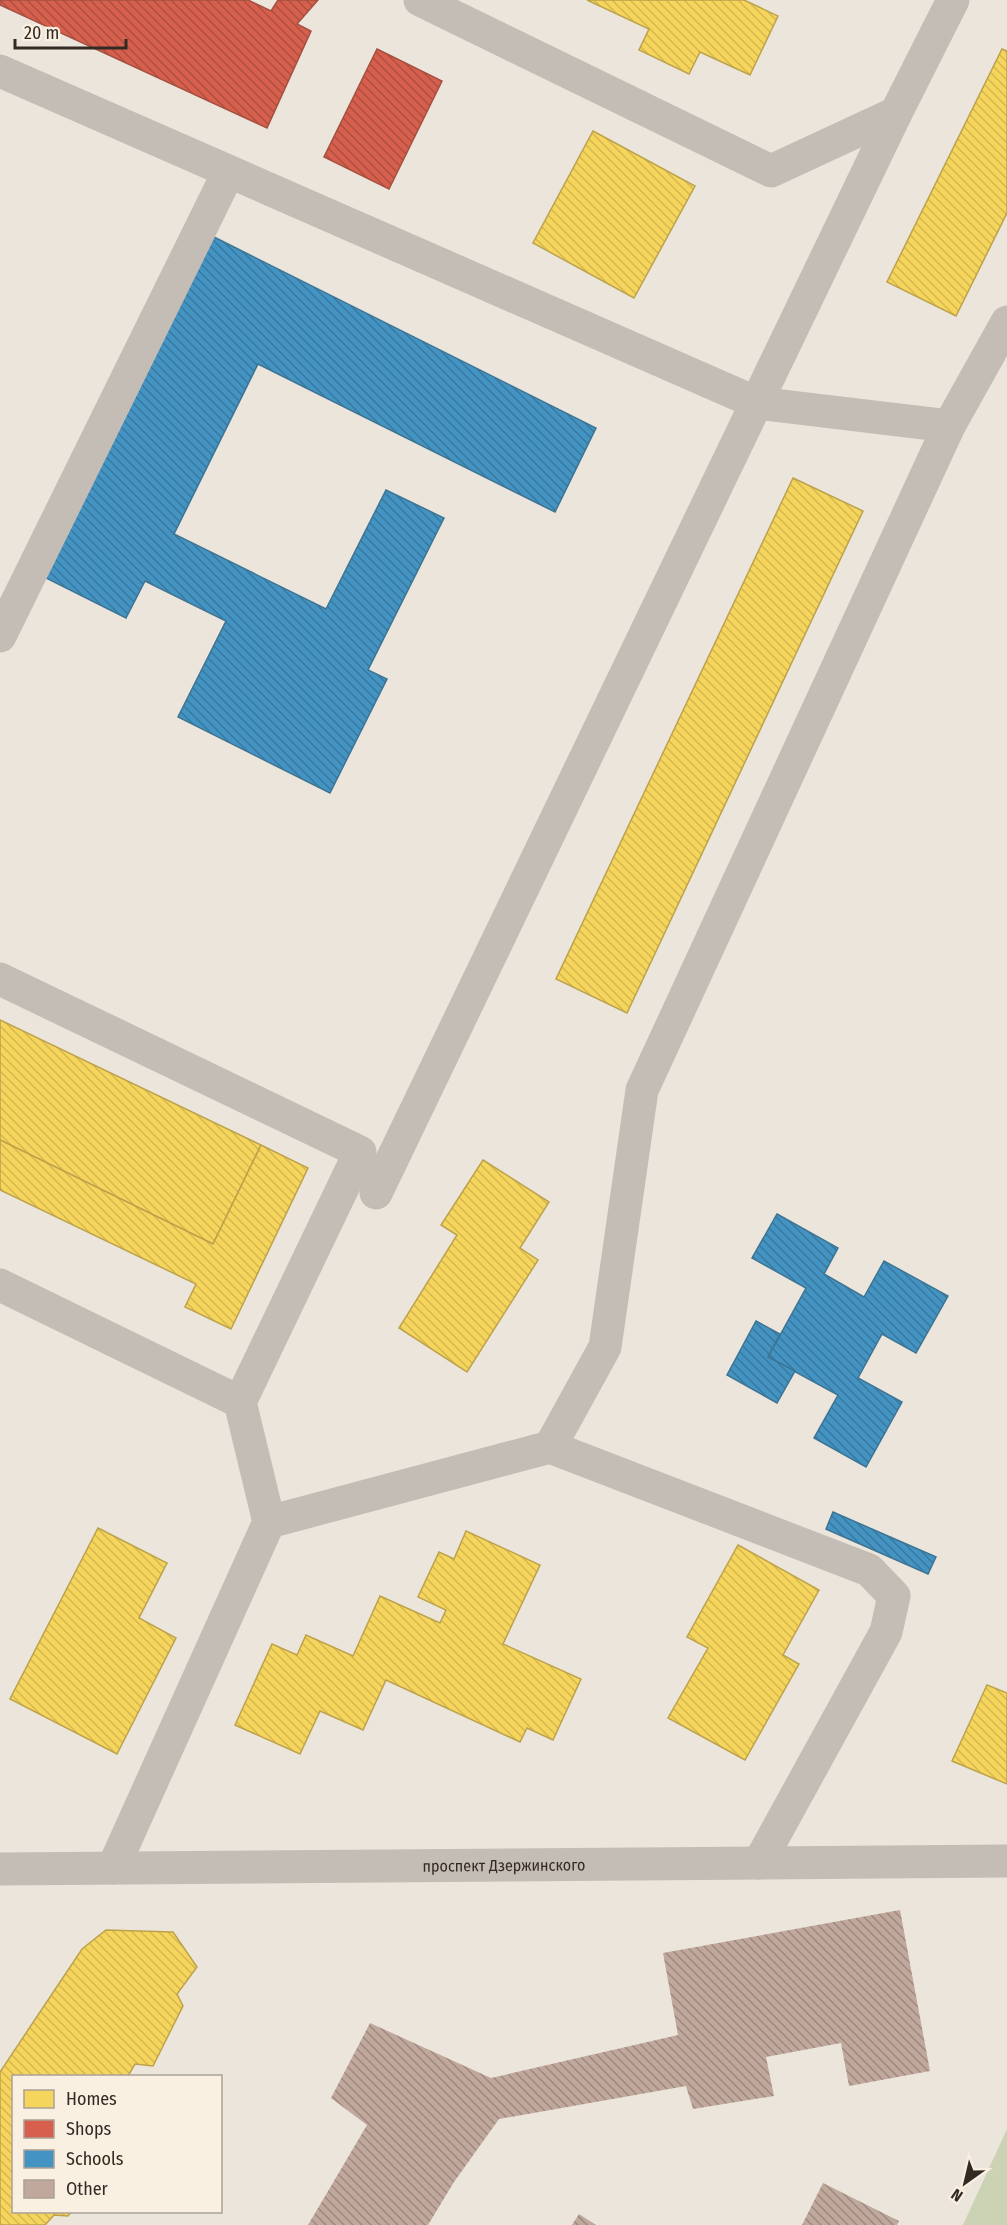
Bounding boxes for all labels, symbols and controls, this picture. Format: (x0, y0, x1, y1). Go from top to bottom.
scale bar (15, 12, 126, 50)
text: 20 m (24, 22, 59, 44)
street label: проспект Дзержинского (422, 1855, 586, 1876)
legend (12, 2075, 222, 2213)
text: Homes (66, 2088, 117, 2110)
text: Shops (66, 2118, 111, 2140)
text: Schools (66, 2148, 124, 2170)
north arrow (935, 2153, 995, 2213)
text: Other (66, 2178, 109, 2200)
text: N (948, 2184, 966, 2206)

